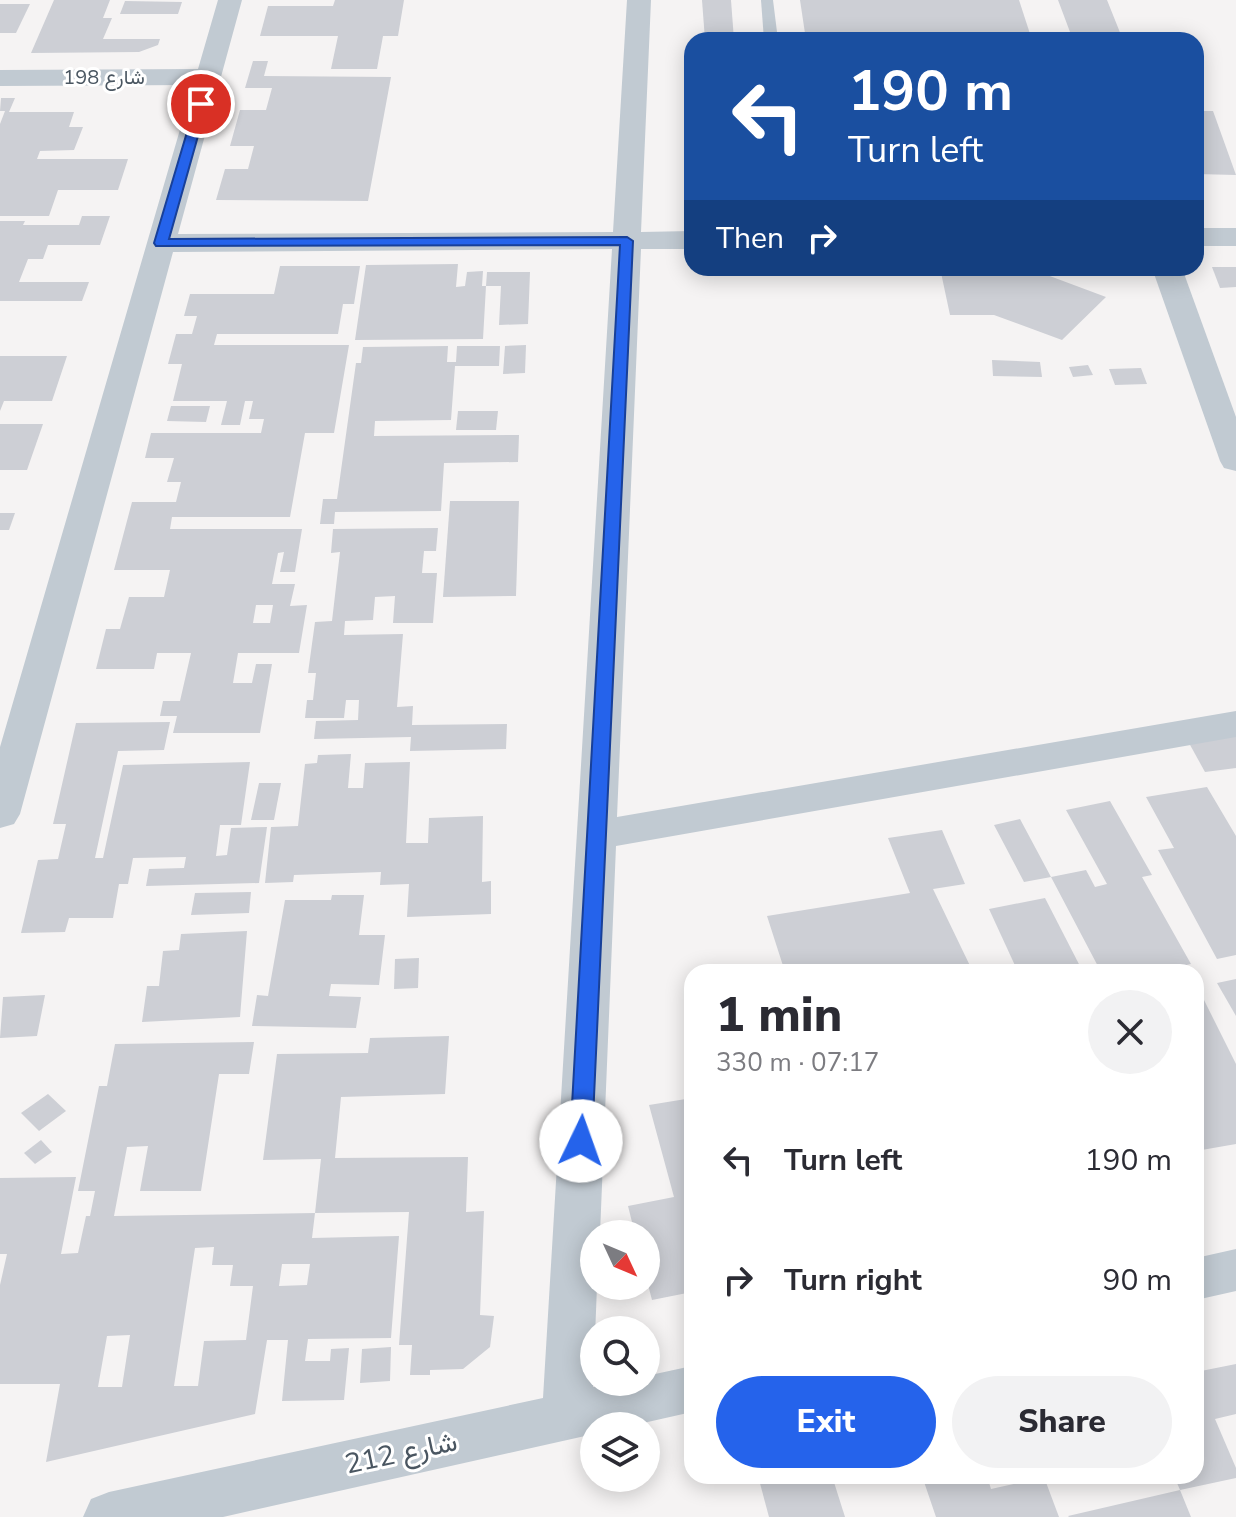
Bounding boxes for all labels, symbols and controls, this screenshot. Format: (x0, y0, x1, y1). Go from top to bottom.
text: 190 m (848, 53, 1013, 130)
street label: شارع 198 (63, 64, 145, 91)
icon: left (716, 64, 820, 168)
pin (167, 70, 235, 138)
icon: arrive (179, 82, 223, 126)
text: Turn left (848, 126, 983, 175)
icon: right (800, 216, 844, 260)
text: Then (716, 218, 784, 259)
text: 1 min (716, 982, 842, 1048)
button: close (1088, 990, 1172, 1074)
text: 330 m · 07:17 (716, 1045, 879, 1080)
position arrow (539, 1099, 623, 1183)
icon: left (716, 1138, 760, 1182)
text: Turn left (784, 1140, 902, 1181)
text: 190 m (1085, 1140, 1172, 1181)
north arrow (580, 1220, 660, 1300)
map controls (580, 1220, 660, 1492)
icon: right (716, 1258, 760, 1302)
text: Turn right (784, 1260, 922, 1301)
text: 90 m (1103, 1260, 1172, 1301)
button: search (580, 1316, 660, 1396)
button: Exit (716, 1376, 936, 1468)
button: Share (952, 1376, 1172, 1468)
button: layers (580, 1412, 660, 1492)
street label: 212 شارع (341, 1423, 461, 1483)

